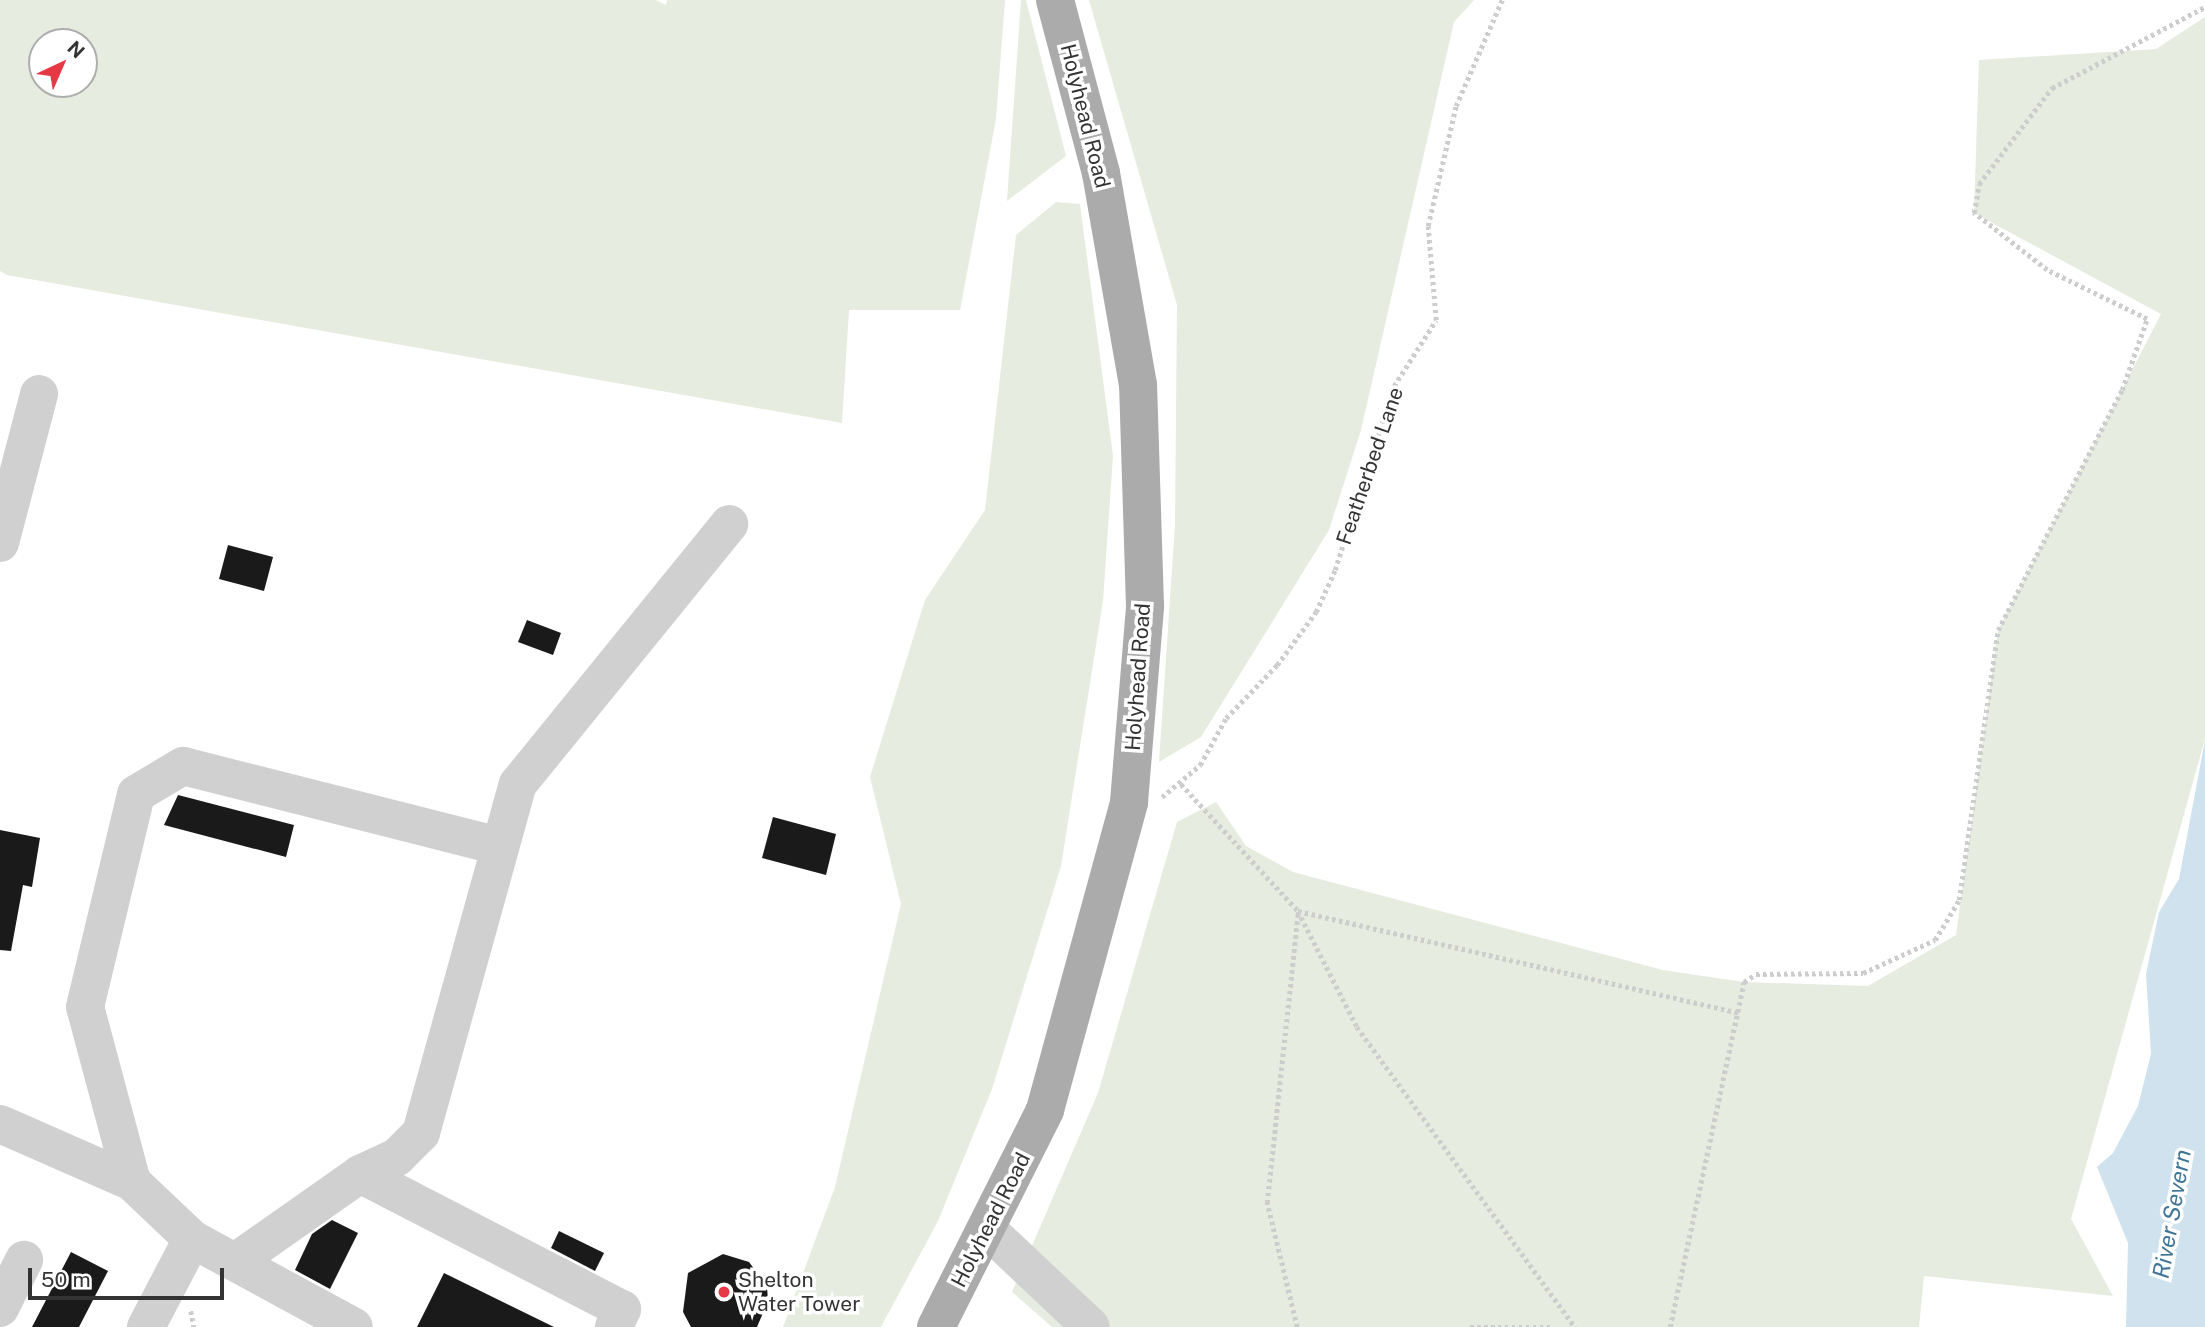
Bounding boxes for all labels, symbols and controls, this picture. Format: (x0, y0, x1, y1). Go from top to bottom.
north arrow (28, 28, 98, 98)
text: N (63, 36, 89, 62)
street label: Holyhead Road (1055, 41, 1115, 191)
street label: Featherbed Lane (1331, 384, 1409, 548)
street label: Holyhead Road (1120, 602, 1156, 752)
water label: River Severn (2147, 1147, 2197, 1281)
street label: Holyhead Road (946, 1148, 1036, 1292)
scale bar (32, 1254, 228, 1298)
text: 50 m (41, 1267, 91, 1292)
place label: Shelton Water Tower (738, 1267, 860, 1317)
marker: Shelton Water Tower (716, 1284, 732, 1300)

